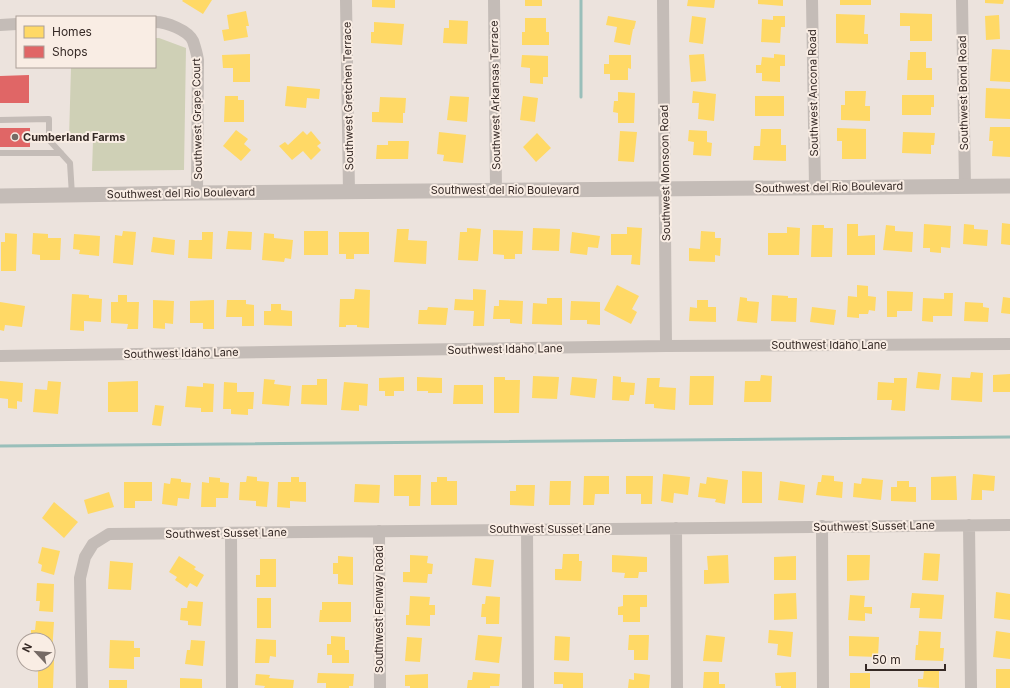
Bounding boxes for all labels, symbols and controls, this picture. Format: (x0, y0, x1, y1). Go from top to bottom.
legend (16, 16, 156, 68)
street label: Southwest Arkansas Terrace (487, 20, 503, 170)
street label: Southwest Gretchen Terrace (340, 21, 356, 171)
text: Homes (52, 24, 92, 39)
street label: Southwest Ancona Road (805, 29, 821, 157)
street label: Southwest Bond Road (955, 36, 971, 150)
text: Shops (52, 44, 88, 59)
street label: Southwest Grape Court (189, 58, 205, 180)
street label: Southwest Monsoon Road (657, 105, 673, 241)
place label: Cumberland Farms (23, 130, 125, 144)
marker: Cumberland Farms (10, 132, 20, 142)
street label: Southwest del Rio Boulevard (755, 179, 903, 195)
street label: Southwest del Rio Boulevard (431, 183, 579, 197)
street label: Southwest del Rio Boulevard (107, 185, 255, 201)
street label: Southwest Idaho Lane (771, 338, 887, 352)
street label: Southwest Idaho Lane (447, 341, 563, 357)
street label: Southwest Idaho Lane (123, 345, 239, 361)
street label: Southwest Susset Lane (813, 518, 935, 534)
street label: Southwest Susset Lane (489, 522, 611, 536)
street label: Southwest Susset Lane (165, 525, 287, 541)
street label: Southwest Fenway Road (372, 545, 386, 673)
north arrow (16, 632, 56, 672)
text: N (19, 641, 35, 654)
scale bar (866, 646, 945, 672)
text: 50 m (872, 652, 901, 667)

